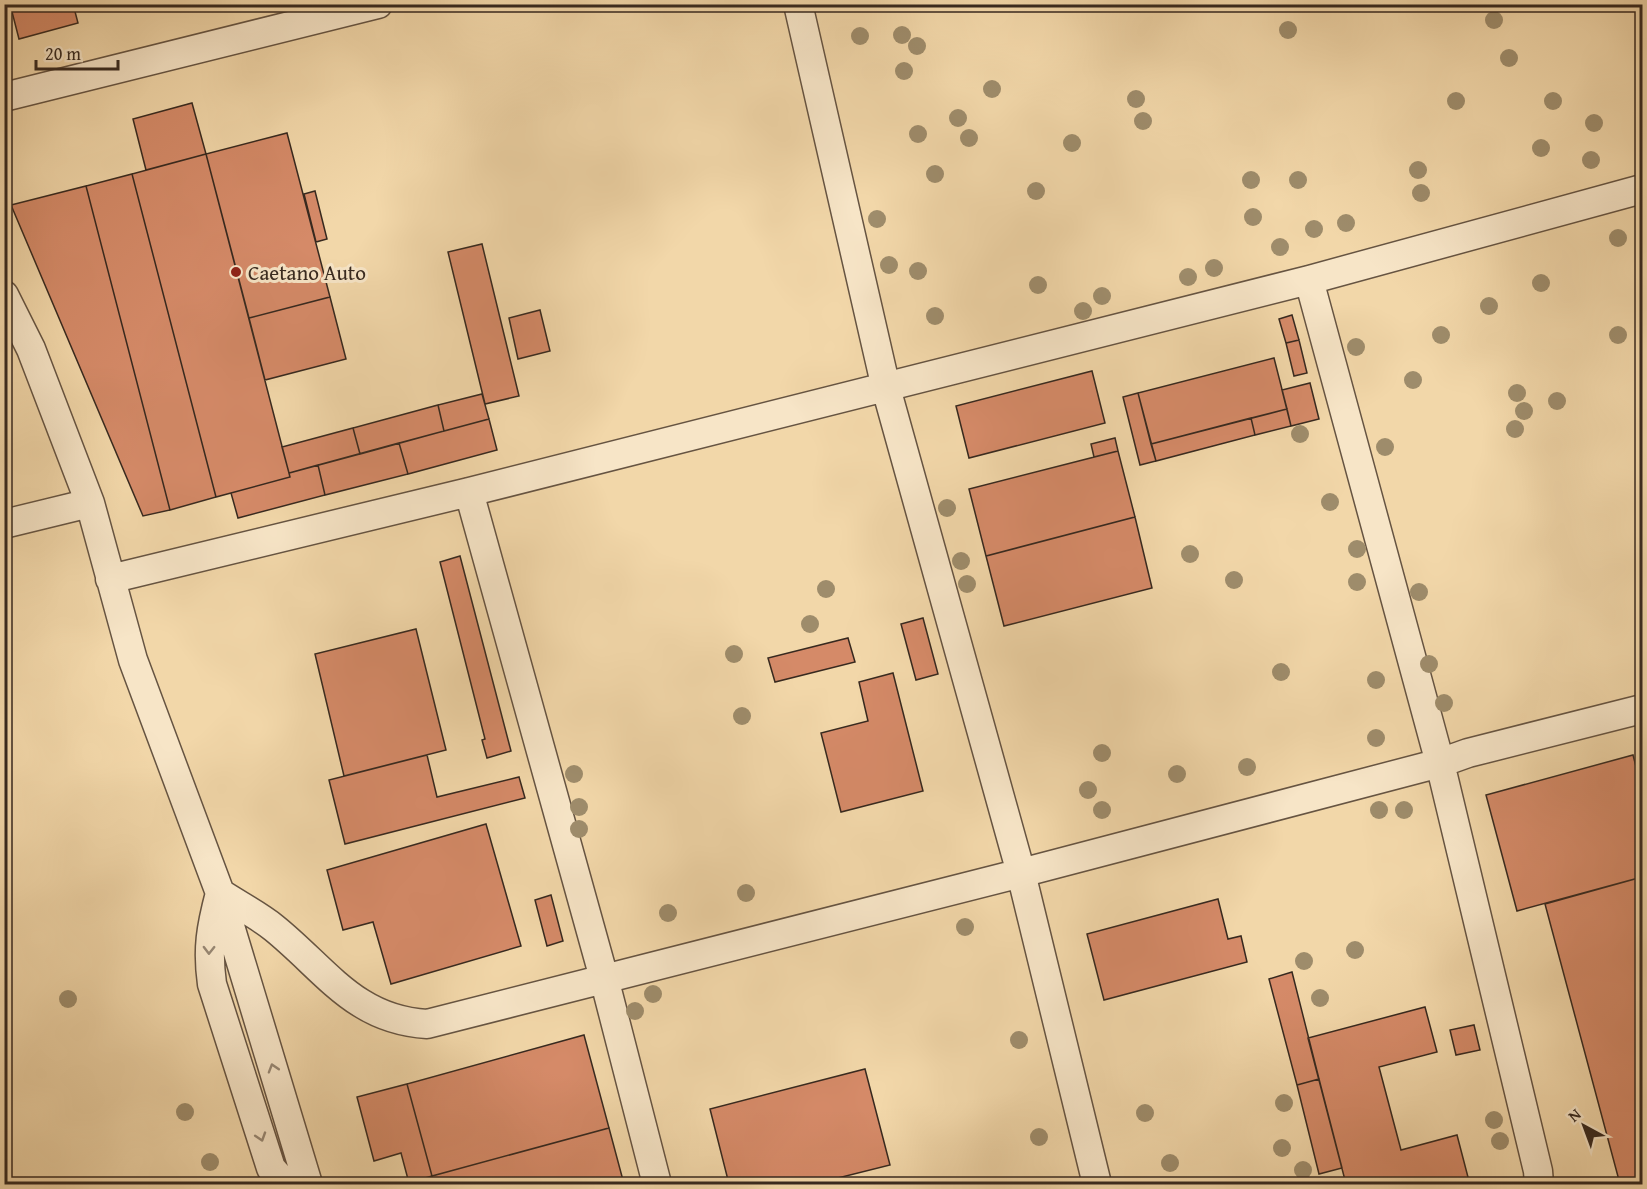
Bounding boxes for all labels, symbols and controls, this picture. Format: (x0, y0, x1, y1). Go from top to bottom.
scale bar (36, 33, 118, 71)
text: 20 m (45, 40, 81, 67)
place label: Caetano Auto (248, 257, 366, 288)
marker: Caetano Auto (229, 265, 243, 279)
one-way arrow (203, 946, 215, 955)
one-way arrow (267, 1063, 280, 1074)
north arrow (1554, 1096, 1614, 1156)
text: N (1562, 1102, 1586, 1127)
one-way arrow (253, 1131, 266, 1142)

